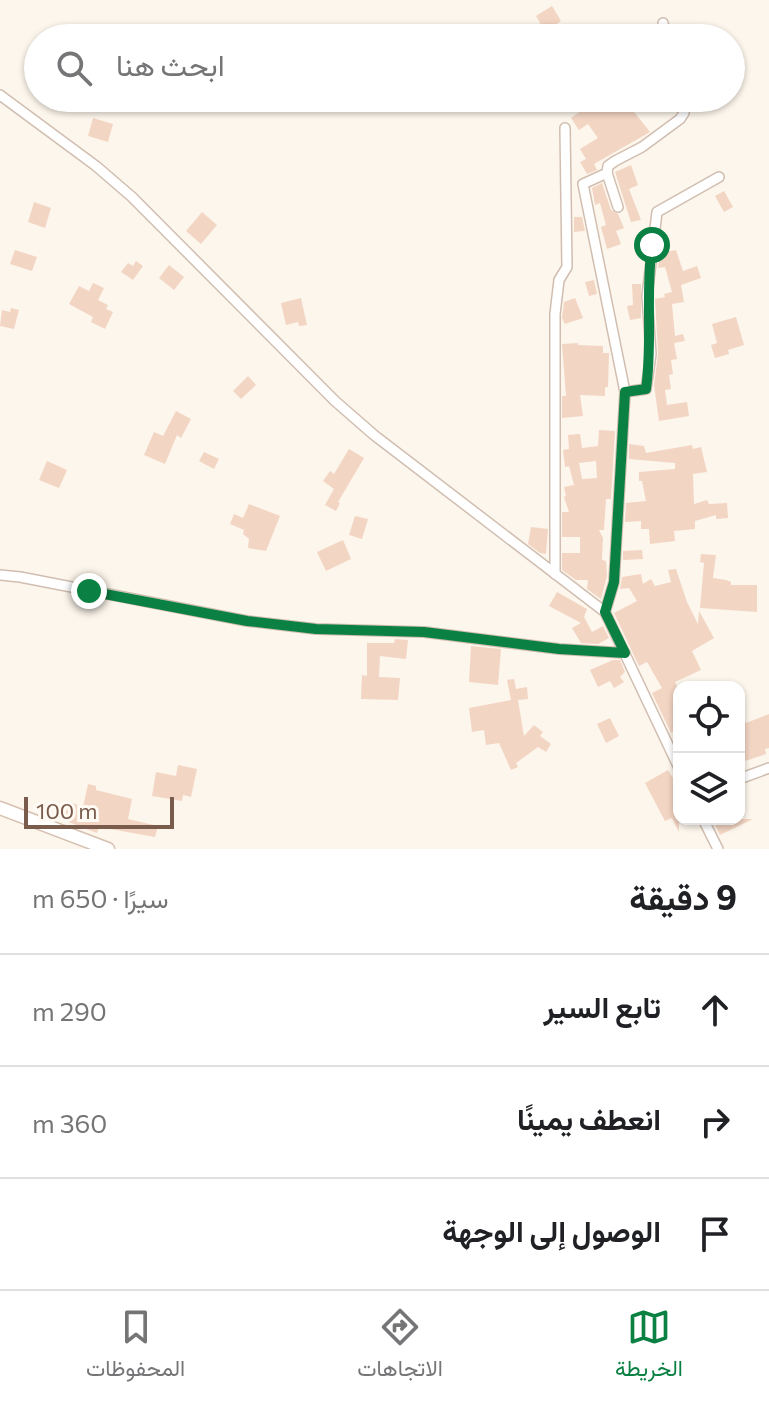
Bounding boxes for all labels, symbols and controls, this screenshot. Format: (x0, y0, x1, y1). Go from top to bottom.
search box (24, 24, 745, 112)
text: ابحث هنا (116, 45, 225, 82)
icon: search (52, 46, 96, 90)
route start (634, 227, 670, 263)
route end (71, 573, 107, 609)
map controls (673, 681, 745, 825)
button: locate (673, 681, 745, 753)
button: layers (673, 753, 745, 825)
scale bar (24, 793, 174, 829)
text: 100 m (36, 797, 98, 824)
text: 9 دقيقة (629, 875, 737, 917)
text: سيرًا · 650 m (32, 882, 169, 913)
text: تابع السير (543, 987, 661, 1024)
icon: ahead (693, 988, 737, 1032)
text: 290 m (32, 995, 107, 1026)
text: انعطف يمينًا (517, 1099, 661, 1136)
icon: right (693, 1100, 737, 1144)
text: 360 m (32, 1107, 107, 1138)
text: الوصول إلى الوجهة (442, 1211, 661, 1248)
icon: arrive (693, 1212, 737, 1256)
tab: المحفوظات (86, 1305, 185, 1388)
tab: الاتجاهات (357, 1305, 443, 1388)
tab: الخريطة (615, 1305, 683, 1388)

